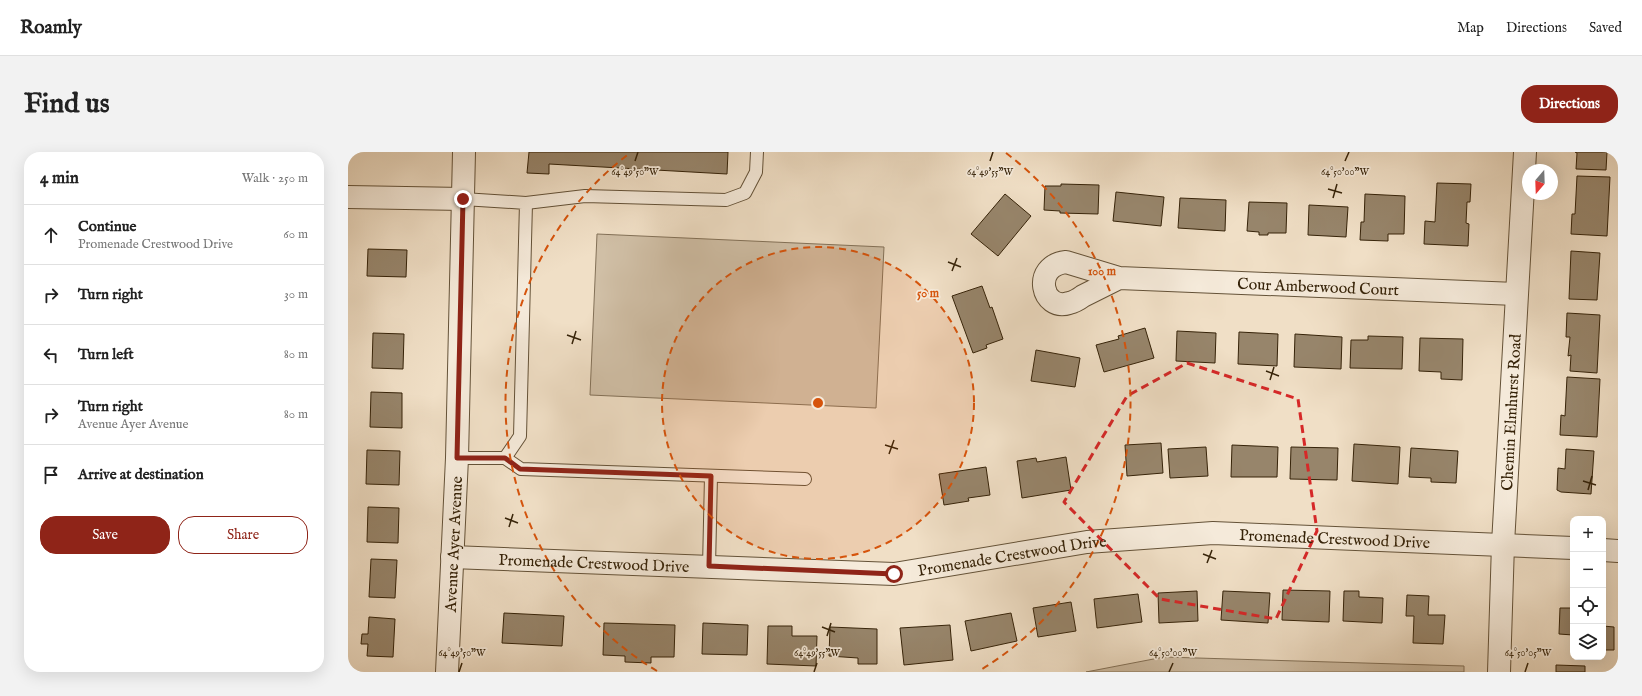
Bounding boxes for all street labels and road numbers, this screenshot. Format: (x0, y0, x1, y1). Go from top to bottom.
street label: Cour Amberwood Court (1237, 275, 1400, 301)
street label: Chemin Elmhurst Road (1498, 333, 1527, 491)
street label: Avenue Ayer Avenue (442, 476, 468, 614)
street label: Promenade Crestwood Drive (1239, 526, 1430, 554)
street label: Promenade Crestwood Drive (917, 533, 1107, 582)
street label: Promenade Crestwood Drive (498, 551, 690, 578)

